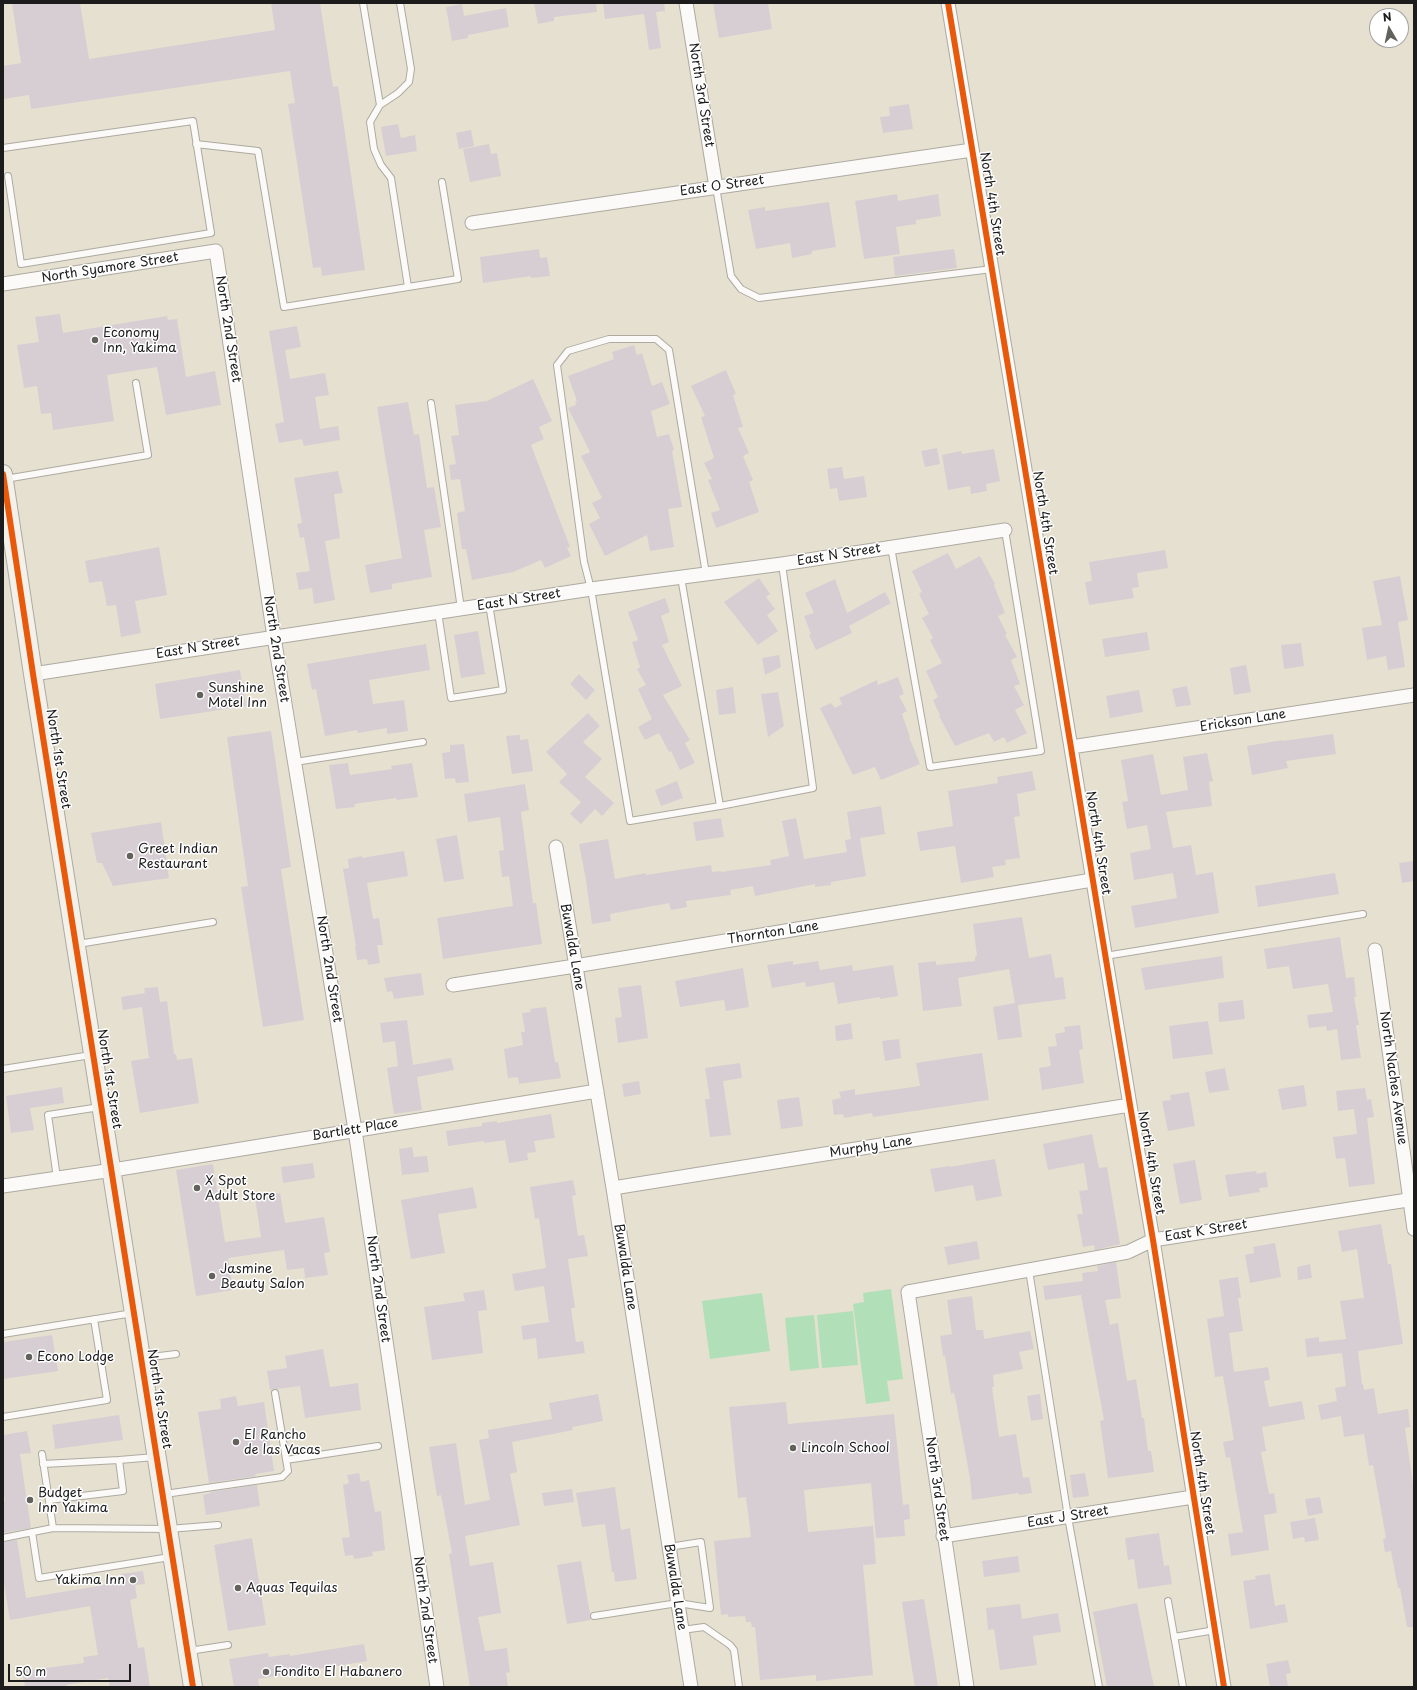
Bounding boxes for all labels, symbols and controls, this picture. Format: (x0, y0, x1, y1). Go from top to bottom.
north arrow (1369, 8, 1409, 48)
text: N (1382, 8, 1393, 26)
street label: North 3rd Street (685, 42, 717, 148)
street label: North 4th Street (976, 151, 1008, 257)
street label: East O Street (679, 172, 765, 200)
street label: North Syamore Street (40, 249, 180, 287)
street label: North 2nd Street (212, 274, 244, 384)
place label: Economy Inn, Yakima (103, 325, 177, 356)
marker: Economy Inn, Yakima (90, 335, 100, 345)
street label: North 4th Street (1029, 470, 1061, 576)
street label: East N Street (796, 541, 882, 569)
street label: East N Street (476, 586, 562, 614)
street label: North 2nd Street (260, 594, 292, 704)
street label: East N Street (155, 634, 241, 662)
place label: Sunshine Motel Inn (208, 680, 267, 711)
marker: Sunshine Motel Inn (195, 690, 205, 700)
street label: Erickson Lane (1199, 706, 1287, 736)
street label: North 1st Street (42, 708, 74, 810)
street label: North 4th Street (1082, 790, 1114, 896)
place label: Greet Indian Restaurant (138, 841, 218, 872)
marker: Greet Indian Restaurant (125, 851, 135, 861)
street label: Buwalda Lane (557, 902, 587, 992)
street label: North 2nd Street (313, 914, 345, 1024)
street label: Thornton Lane (726, 918, 820, 948)
street label: North Naches Avenue (1376, 1010, 1410, 1146)
street label: North 1st Street (93, 1028, 125, 1130)
street label: North 4th Street (1134, 1110, 1168, 1216)
street label: Bartlett Place (311, 1115, 399, 1145)
street label: Murphy Lane (829, 1133, 913, 1161)
place label: X Spot Adult Store (205, 1173, 275, 1204)
marker: X Spot Adult Store (192, 1183, 202, 1193)
street label: East K Street (1164, 1217, 1248, 1245)
street label: Buwalda Lane (610, 1222, 640, 1312)
street label: North 2nd Street (363, 1234, 393, 1344)
place label: Jasmine Beauty Salon (220, 1261, 305, 1292)
marker: Jasmine Beauty Salon (207, 1271, 217, 1281)
street label: North 1st Street (143, 1348, 175, 1450)
place label: Econo Lodge (37, 1349, 114, 1365)
marker: Econo Lodge (24, 1352, 34, 1362)
place label: El Rancho de las Vacas (244, 1427, 320, 1458)
street label: North 4th Street (1186, 1430, 1218, 1536)
street label: North 3rd Street (922, 1436, 952, 1542)
marker: El Rancho de las Vacas (231, 1437, 241, 1447)
place label: Lincoln School (801, 1440, 889, 1456)
marker: Lincoln School (788, 1443, 798, 1453)
place label: Budget Inn Yakima (38, 1485, 108, 1516)
marker: Budget Inn Yakima (25, 1495, 35, 1505)
street label: East J Street (1026, 1503, 1110, 1531)
street label: Buwalda Lane (660, 1542, 690, 1632)
street label: North 2nd Street (410, 1555, 440, 1665)
place label: Yakima Inn (55, 1572, 125, 1588)
marker: Yakima Inn (128, 1575, 138, 1585)
place label: Aquas Tequilas (246, 1580, 338, 1596)
marker: Aquas Tequilas (233, 1583, 243, 1593)
scale bar (10, 1656, 133, 1682)
text: 50 m (15, 1662, 46, 1680)
place label: Fondito El Habanero (274, 1664, 402, 1680)
marker: Fondito El Habanero (261, 1667, 271, 1677)

